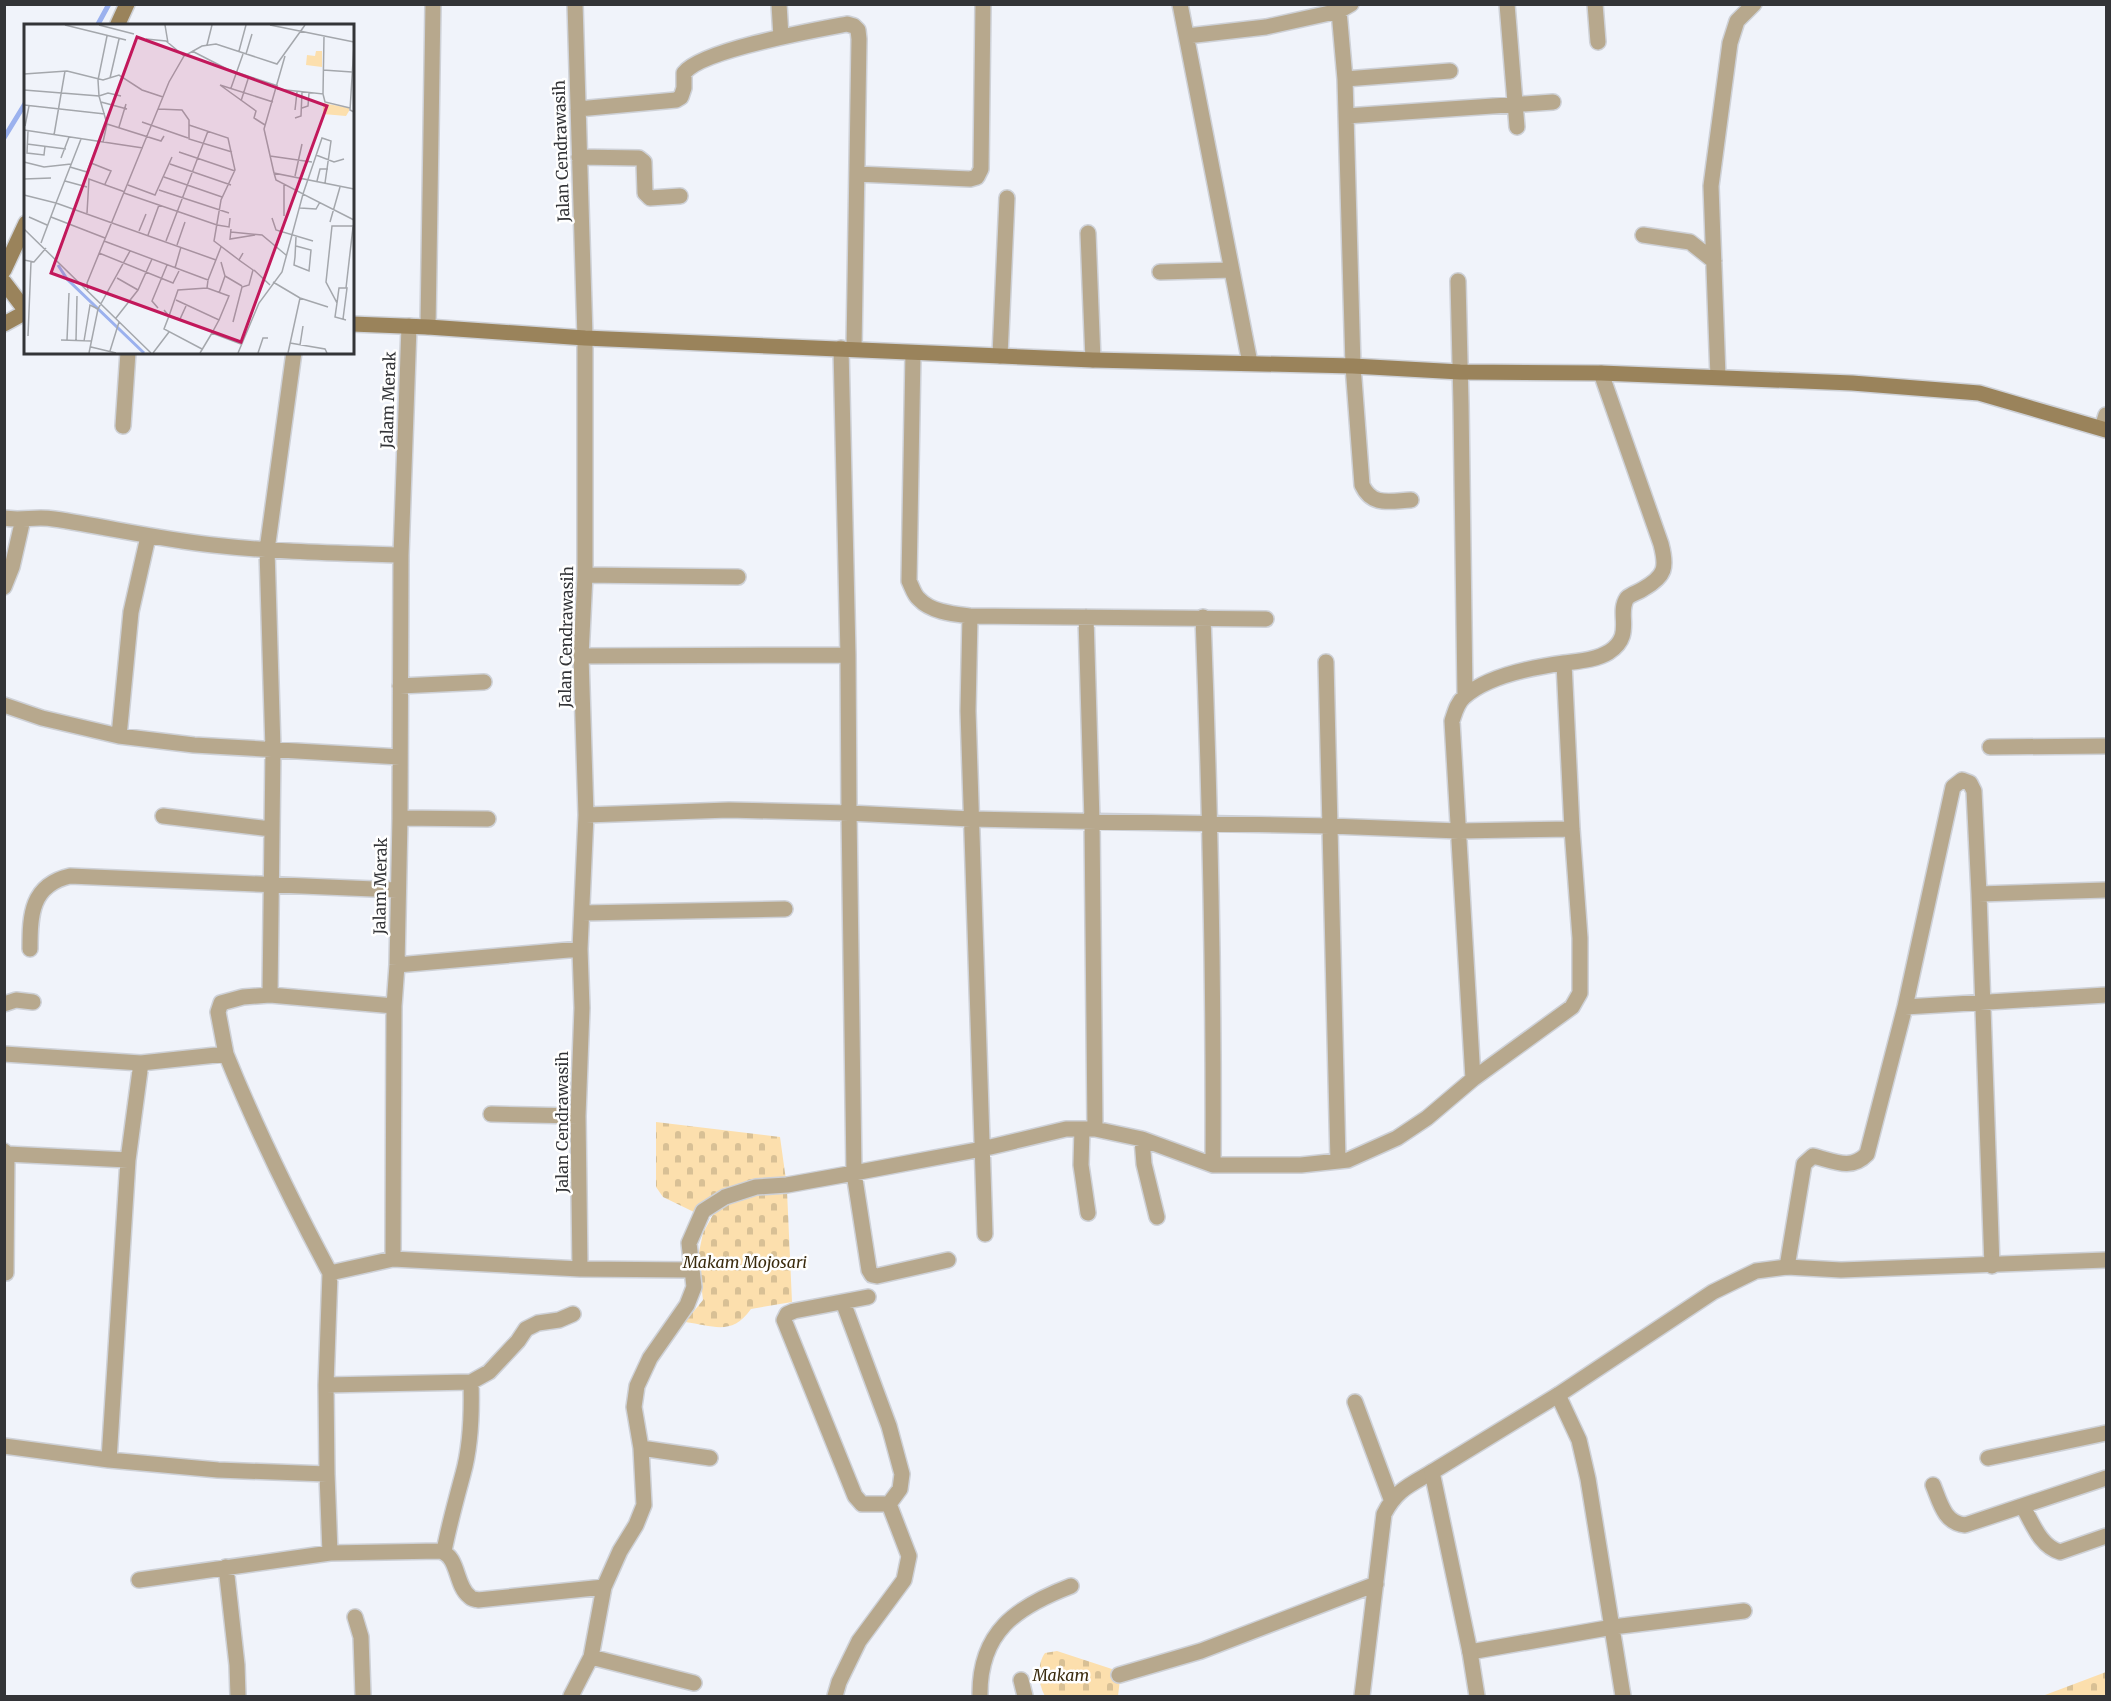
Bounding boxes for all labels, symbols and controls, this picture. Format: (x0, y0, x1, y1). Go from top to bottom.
inset map (24, 24, 354, 354)
street label: Jalan Cendrawasih (549, 79, 574, 223)
street label: Jalam Merak (376, 350, 400, 450)
street label: Jalan Cendrawasih (555, 565, 577, 709)
street label: Jalam Merak (369, 836, 391, 936)
street label: Jalan Cendrawasih (552, 1051, 572, 1194)
park label: Makam Mojosari (682, 1252, 807, 1272)
park label: Makam (1032, 1665, 1089, 1685)

